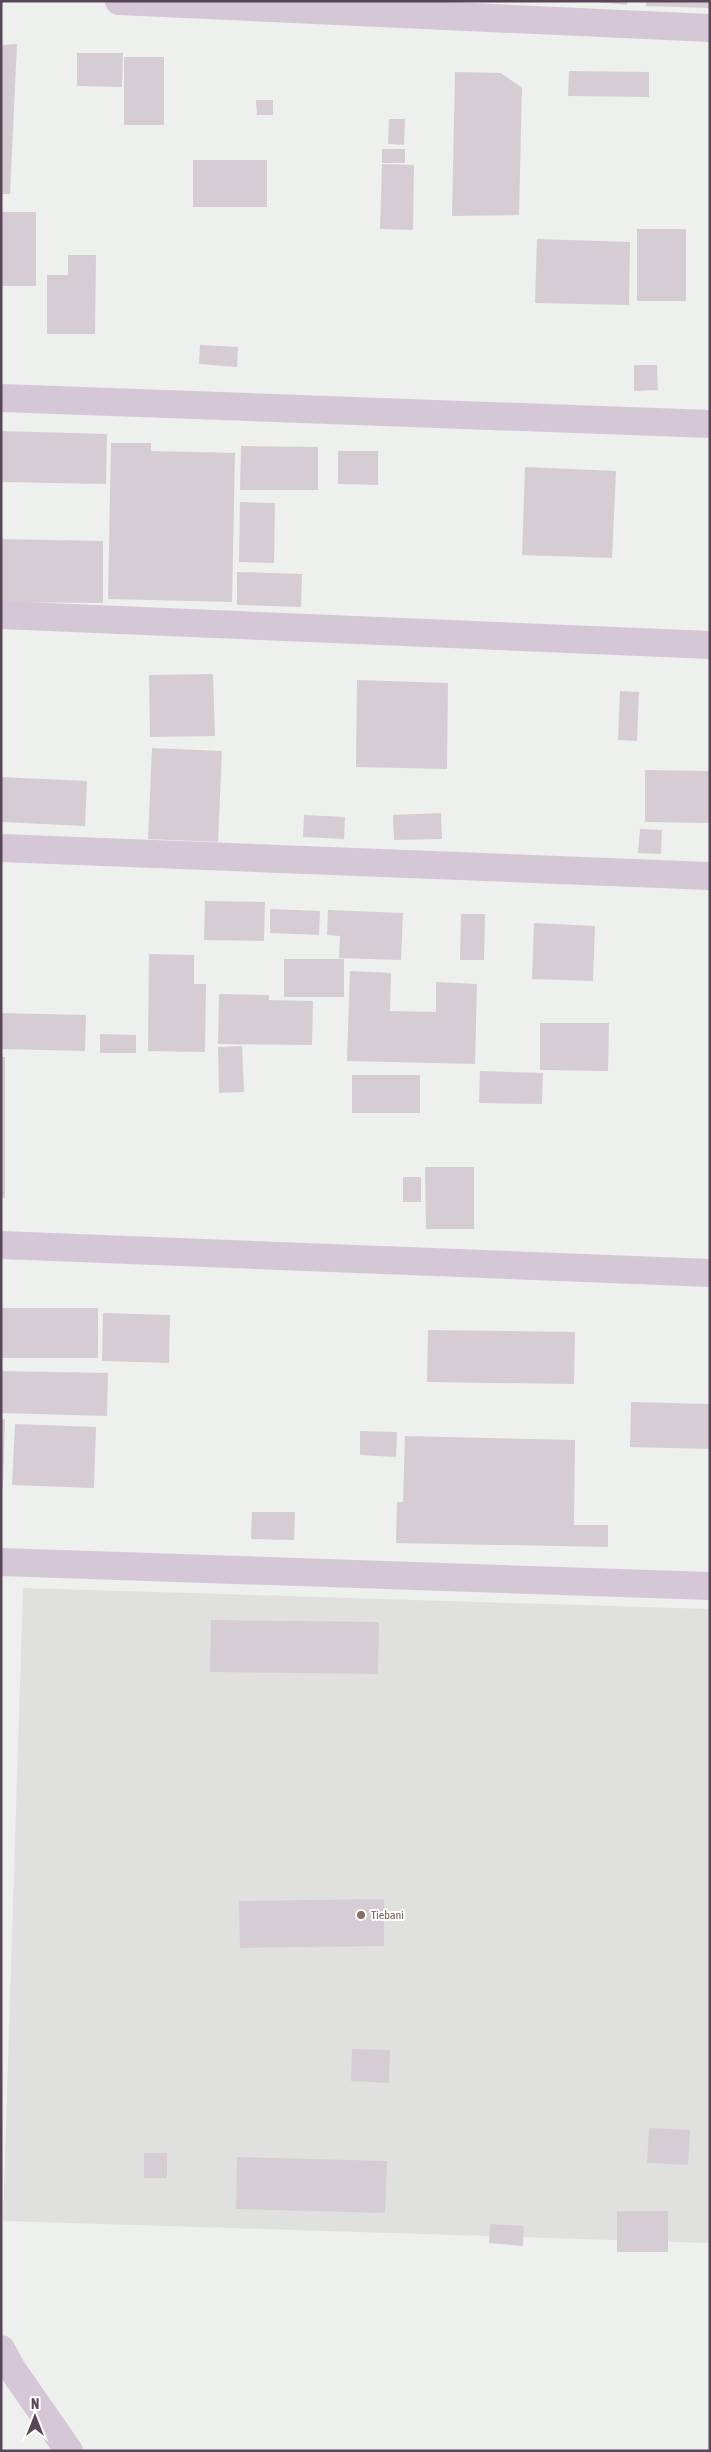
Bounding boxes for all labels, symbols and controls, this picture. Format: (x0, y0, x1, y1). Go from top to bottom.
place label: Tiebani (371, 1908, 404, 1922)
marker: Tiebani (355, 1909, 367, 1921)
north arrow (10, 2392, 60, 2442)
text: N (31, 2396, 39, 2412)

